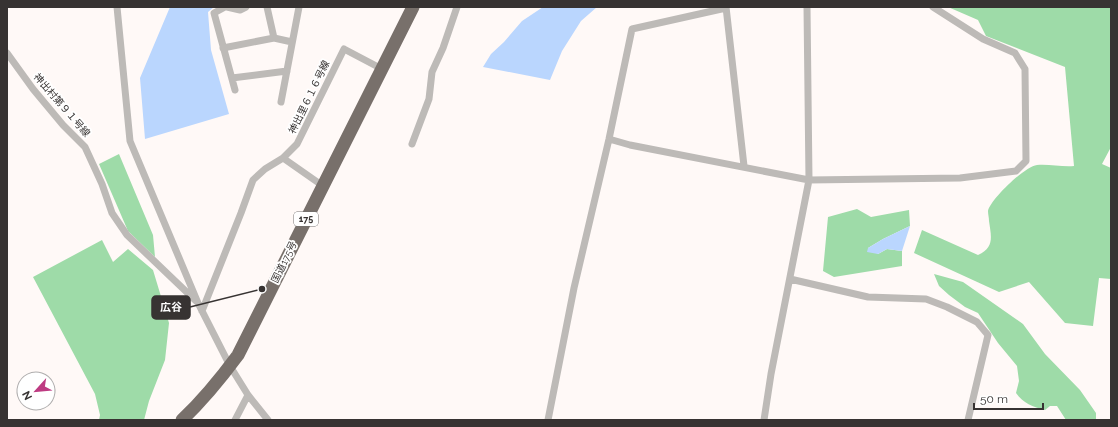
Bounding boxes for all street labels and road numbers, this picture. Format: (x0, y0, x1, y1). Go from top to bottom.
street label: 神出里６１６号線 (287, 59, 331, 135)
street label: 神出村第９１号線 (32, 71, 92, 139)
road number: 175 (294, 212, 318, 226)
street label: 国道175号 (269, 239, 299, 285)

